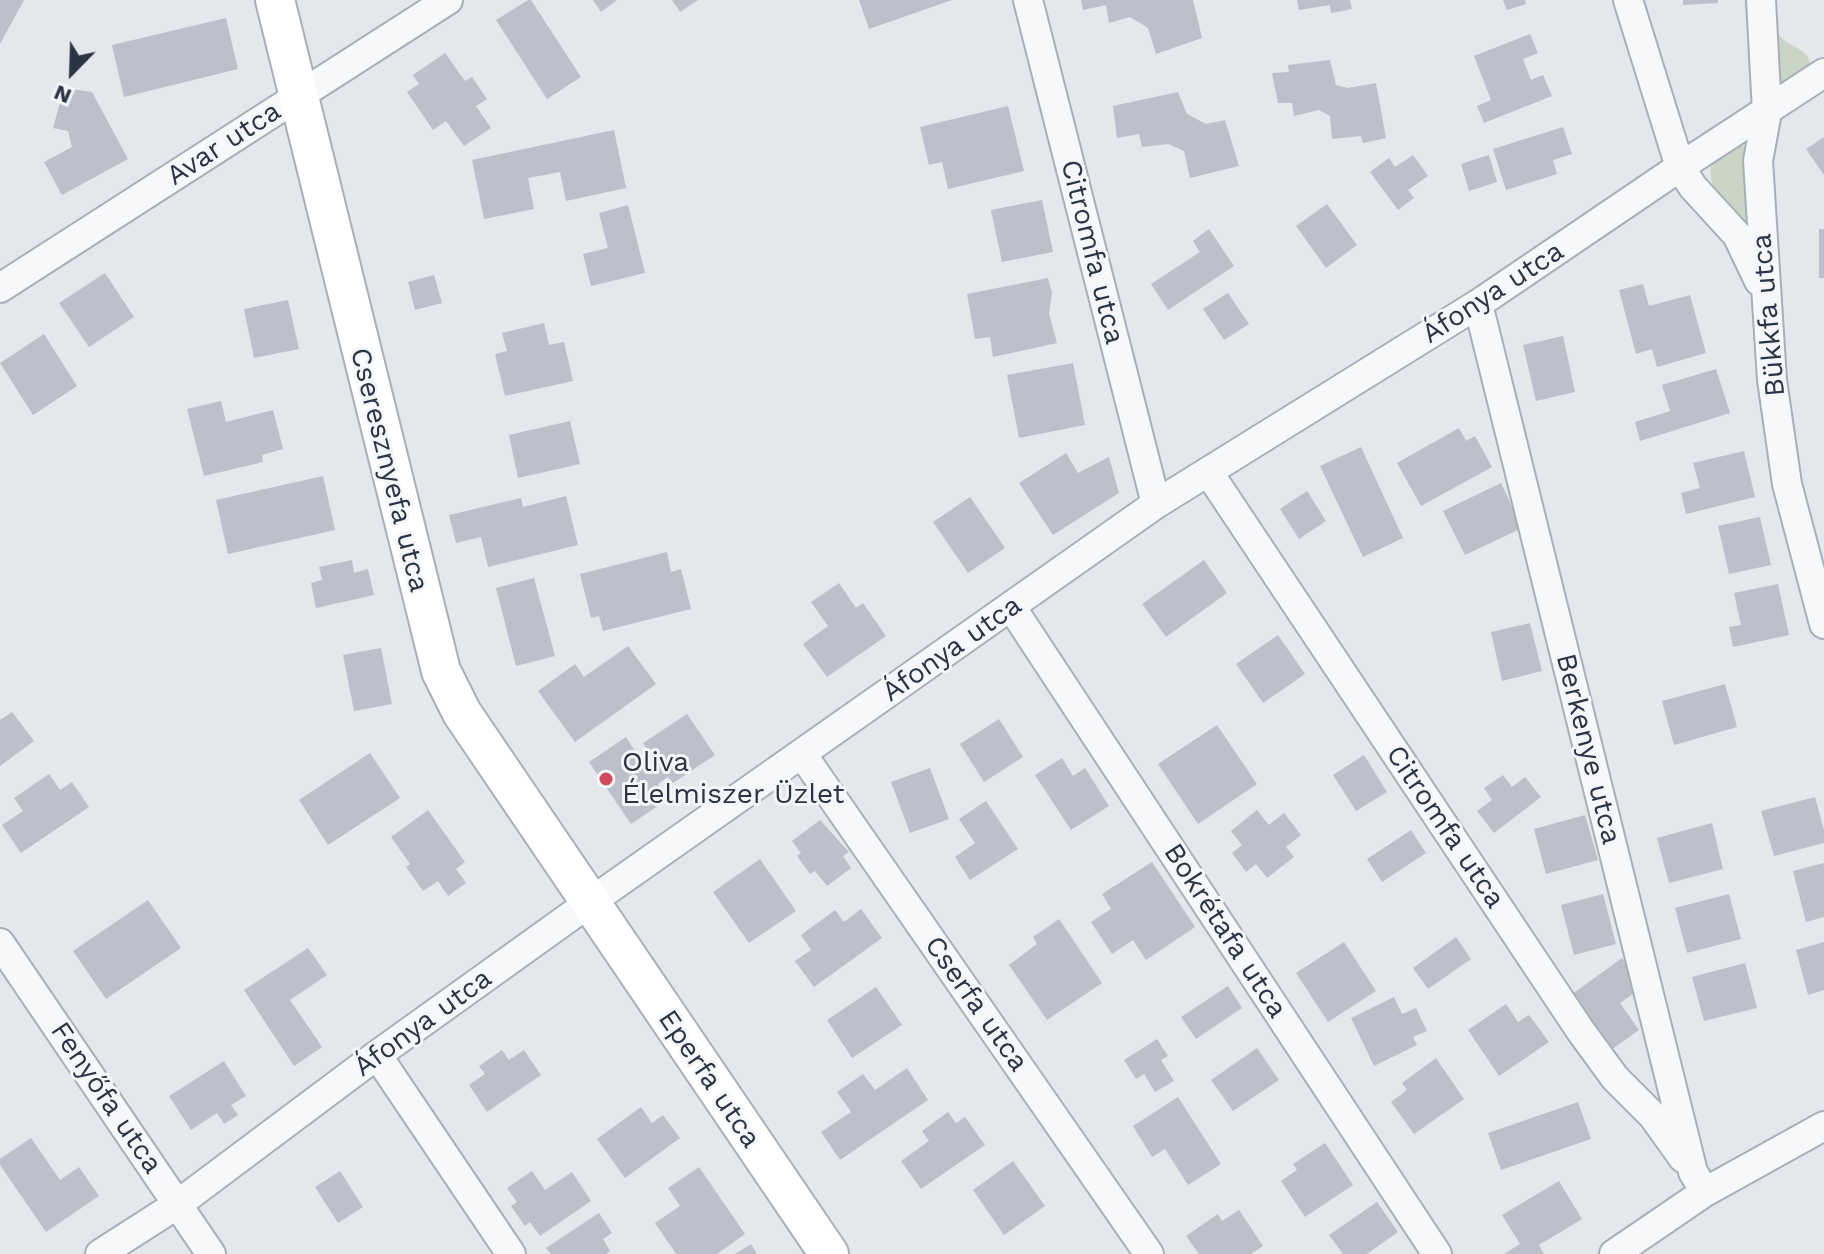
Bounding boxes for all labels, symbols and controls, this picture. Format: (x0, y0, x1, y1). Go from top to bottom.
north arrow (32, 32, 112, 112)
text: N (50, 80, 75, 109)
street label: Avar utca (161, 95, 287, 193)
street label: Citromfa utca (1053, 156, 1131, 348)
street label: Bükkfa utca (1745, 232, 1793, 398)
street label: Áfonya utca (1416, 235, 1570, 351)
street label: Cseresznyefa utca (342, 344, 436, 596)
street label: Áfonya utca (876, 589, 1028, 709)
street label: Berkenye utca (1548, 650, 1628, 848)
street label: Citromfa utca (1378, 739, 1512, 915)
place label: Oliva Élelmiszer Üzlet (622, 746, 845, 812)
marker: Oliva Élelmiszer Üzlet (597, 770, 615, 788)
street label: Bokrétafa utca (1156, 837, 1294, 1025)
street label: Cserfa utca (917, 930, 1035, 1078)
street label: Áfonya utca (348, 962, 498, 1084)
street label: Eperfa utca (651, 1004, 767, 1154)
street label: Fenyőfa utca (43, 1016, 169, 1180)

